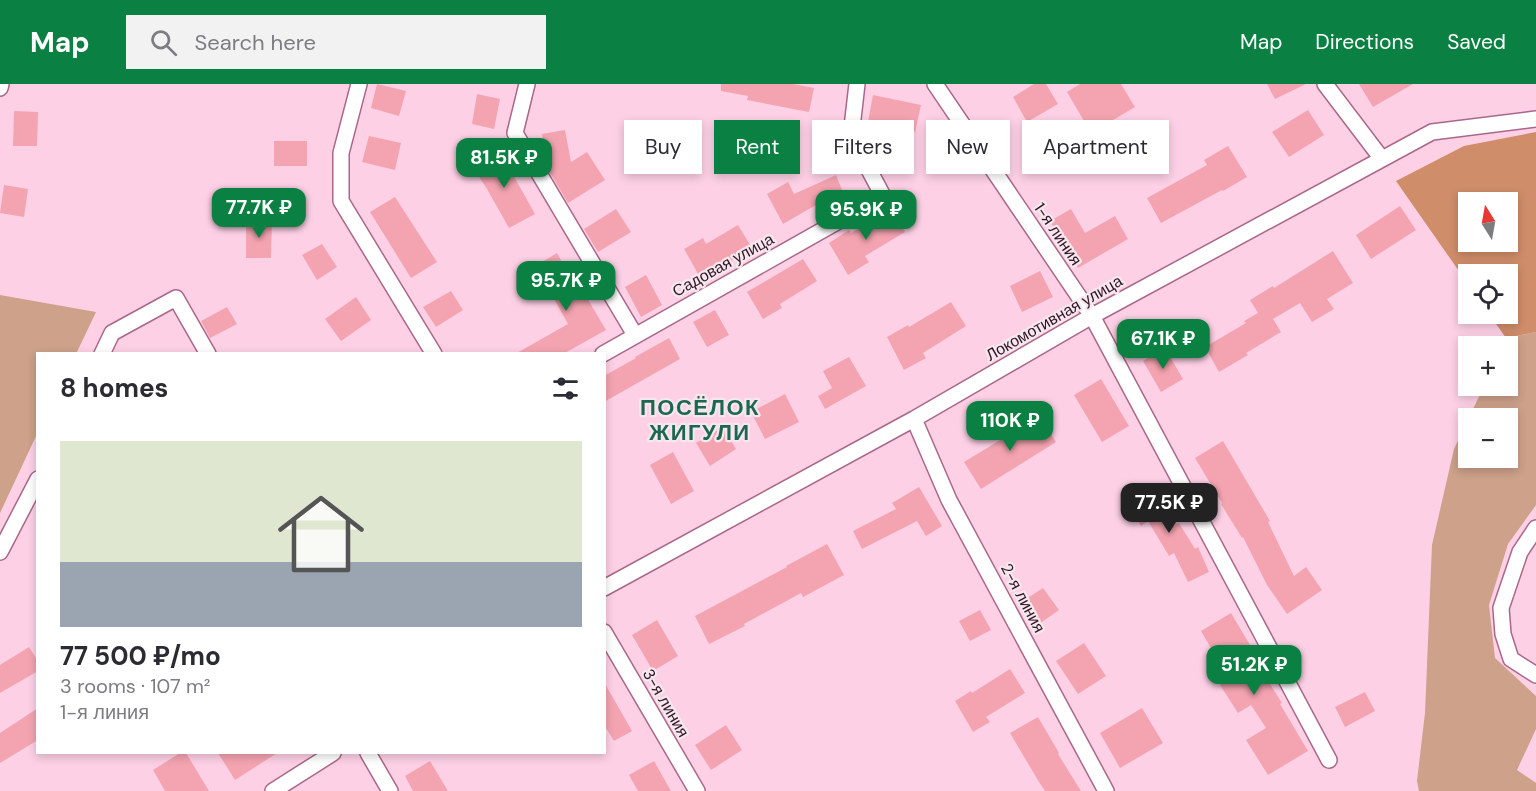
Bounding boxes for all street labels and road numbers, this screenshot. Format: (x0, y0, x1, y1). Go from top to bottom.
street label: 1-я линия (1029, 199, 1087, 269)
street label: Садовая улица (668, 228, 778, 302)
street label: Локомотивная улица (982, 270, 1126, 366)
street label: 2-я линия (996, 560, 1050, 636)
street label: 3-я линия (638, 665, 694, 741)

